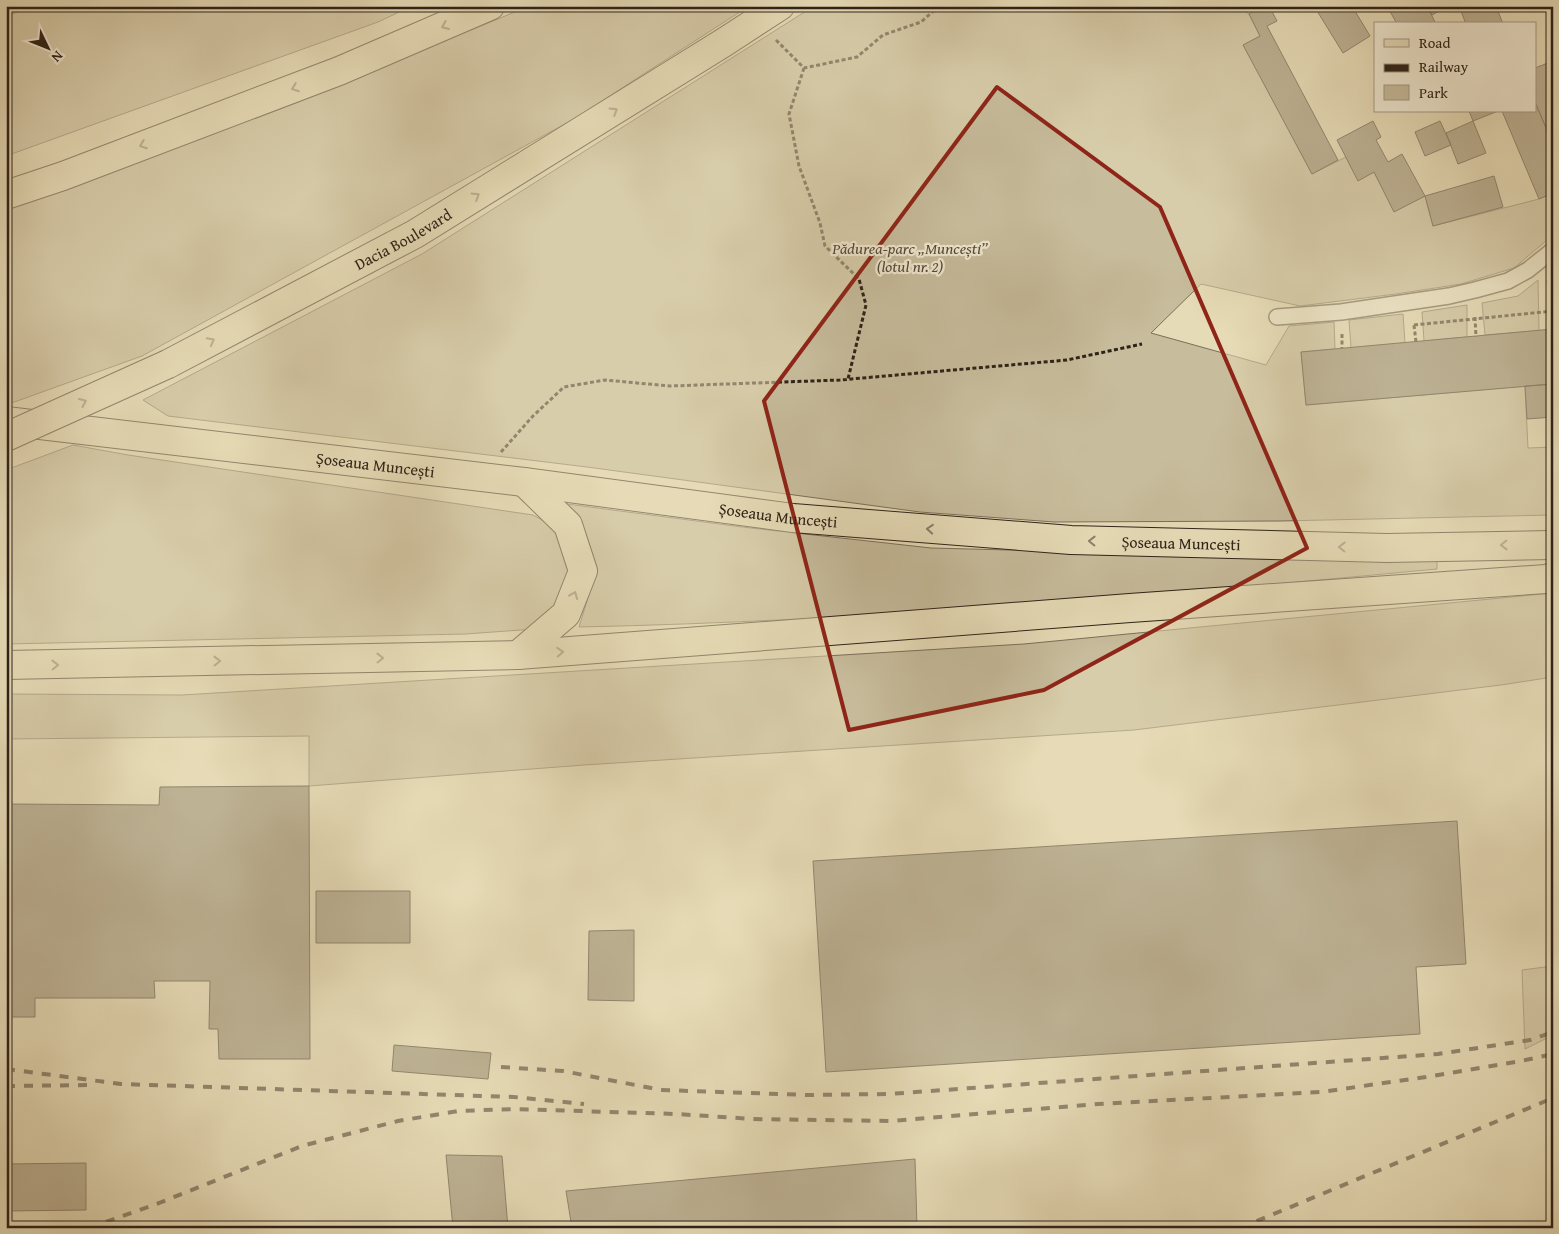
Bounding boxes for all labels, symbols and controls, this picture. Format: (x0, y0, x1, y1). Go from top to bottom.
one-way arrow (441, 19, 450, 30)
north arrow (22, 22, 72, 72)
legend (1374, 22, 1536, 112)
text: Road (1419, 32, 1450, 53)
text: N (47, 47, 68, 68)
text: Railway (1419, 56, 1469, 77)
one-way arrow (292, 82, 300, 92)
text: Park (1419, 82, 1448, 103)
one-way arrow (609, 107, 618, 117)
one-way arrow (140, 139, 148, 149)
one-way arrow (470, 193, 480, 202)
street label: Dacia Boulevard (350, 202, 456, 276)
park label: Pădurea-parc „Muncești” (lotul nr. 2) (831, 236, 988, 278)
one-way arrow (205, 337, 214, 347)
one-way arrow (78, 398, 87, 409)
street label: Șoseaua Muncești (315, 446, 436, 483)
street label: Șoseaua Muncești (718, 496, 839, 534)
one-way arrow (925, 523, 933, 534)
street label: Șoseaua Muncești (1121, 529, 1241, 556)
one-way arrow (1087, 535, 1095, 546)
one-way arrow (1500, 540, 1508, 550)
one-way arrow (1337, 541, 1345, 552)
one-way arrow (567, 591, 578, 600)
one-way arrow (556, 647, 564, 658)
one-way arrow (376, 653, 384, 663)
one-way arrow (214, 656, 222, 666)
one-way arrow (51, 659, 59, 670)

